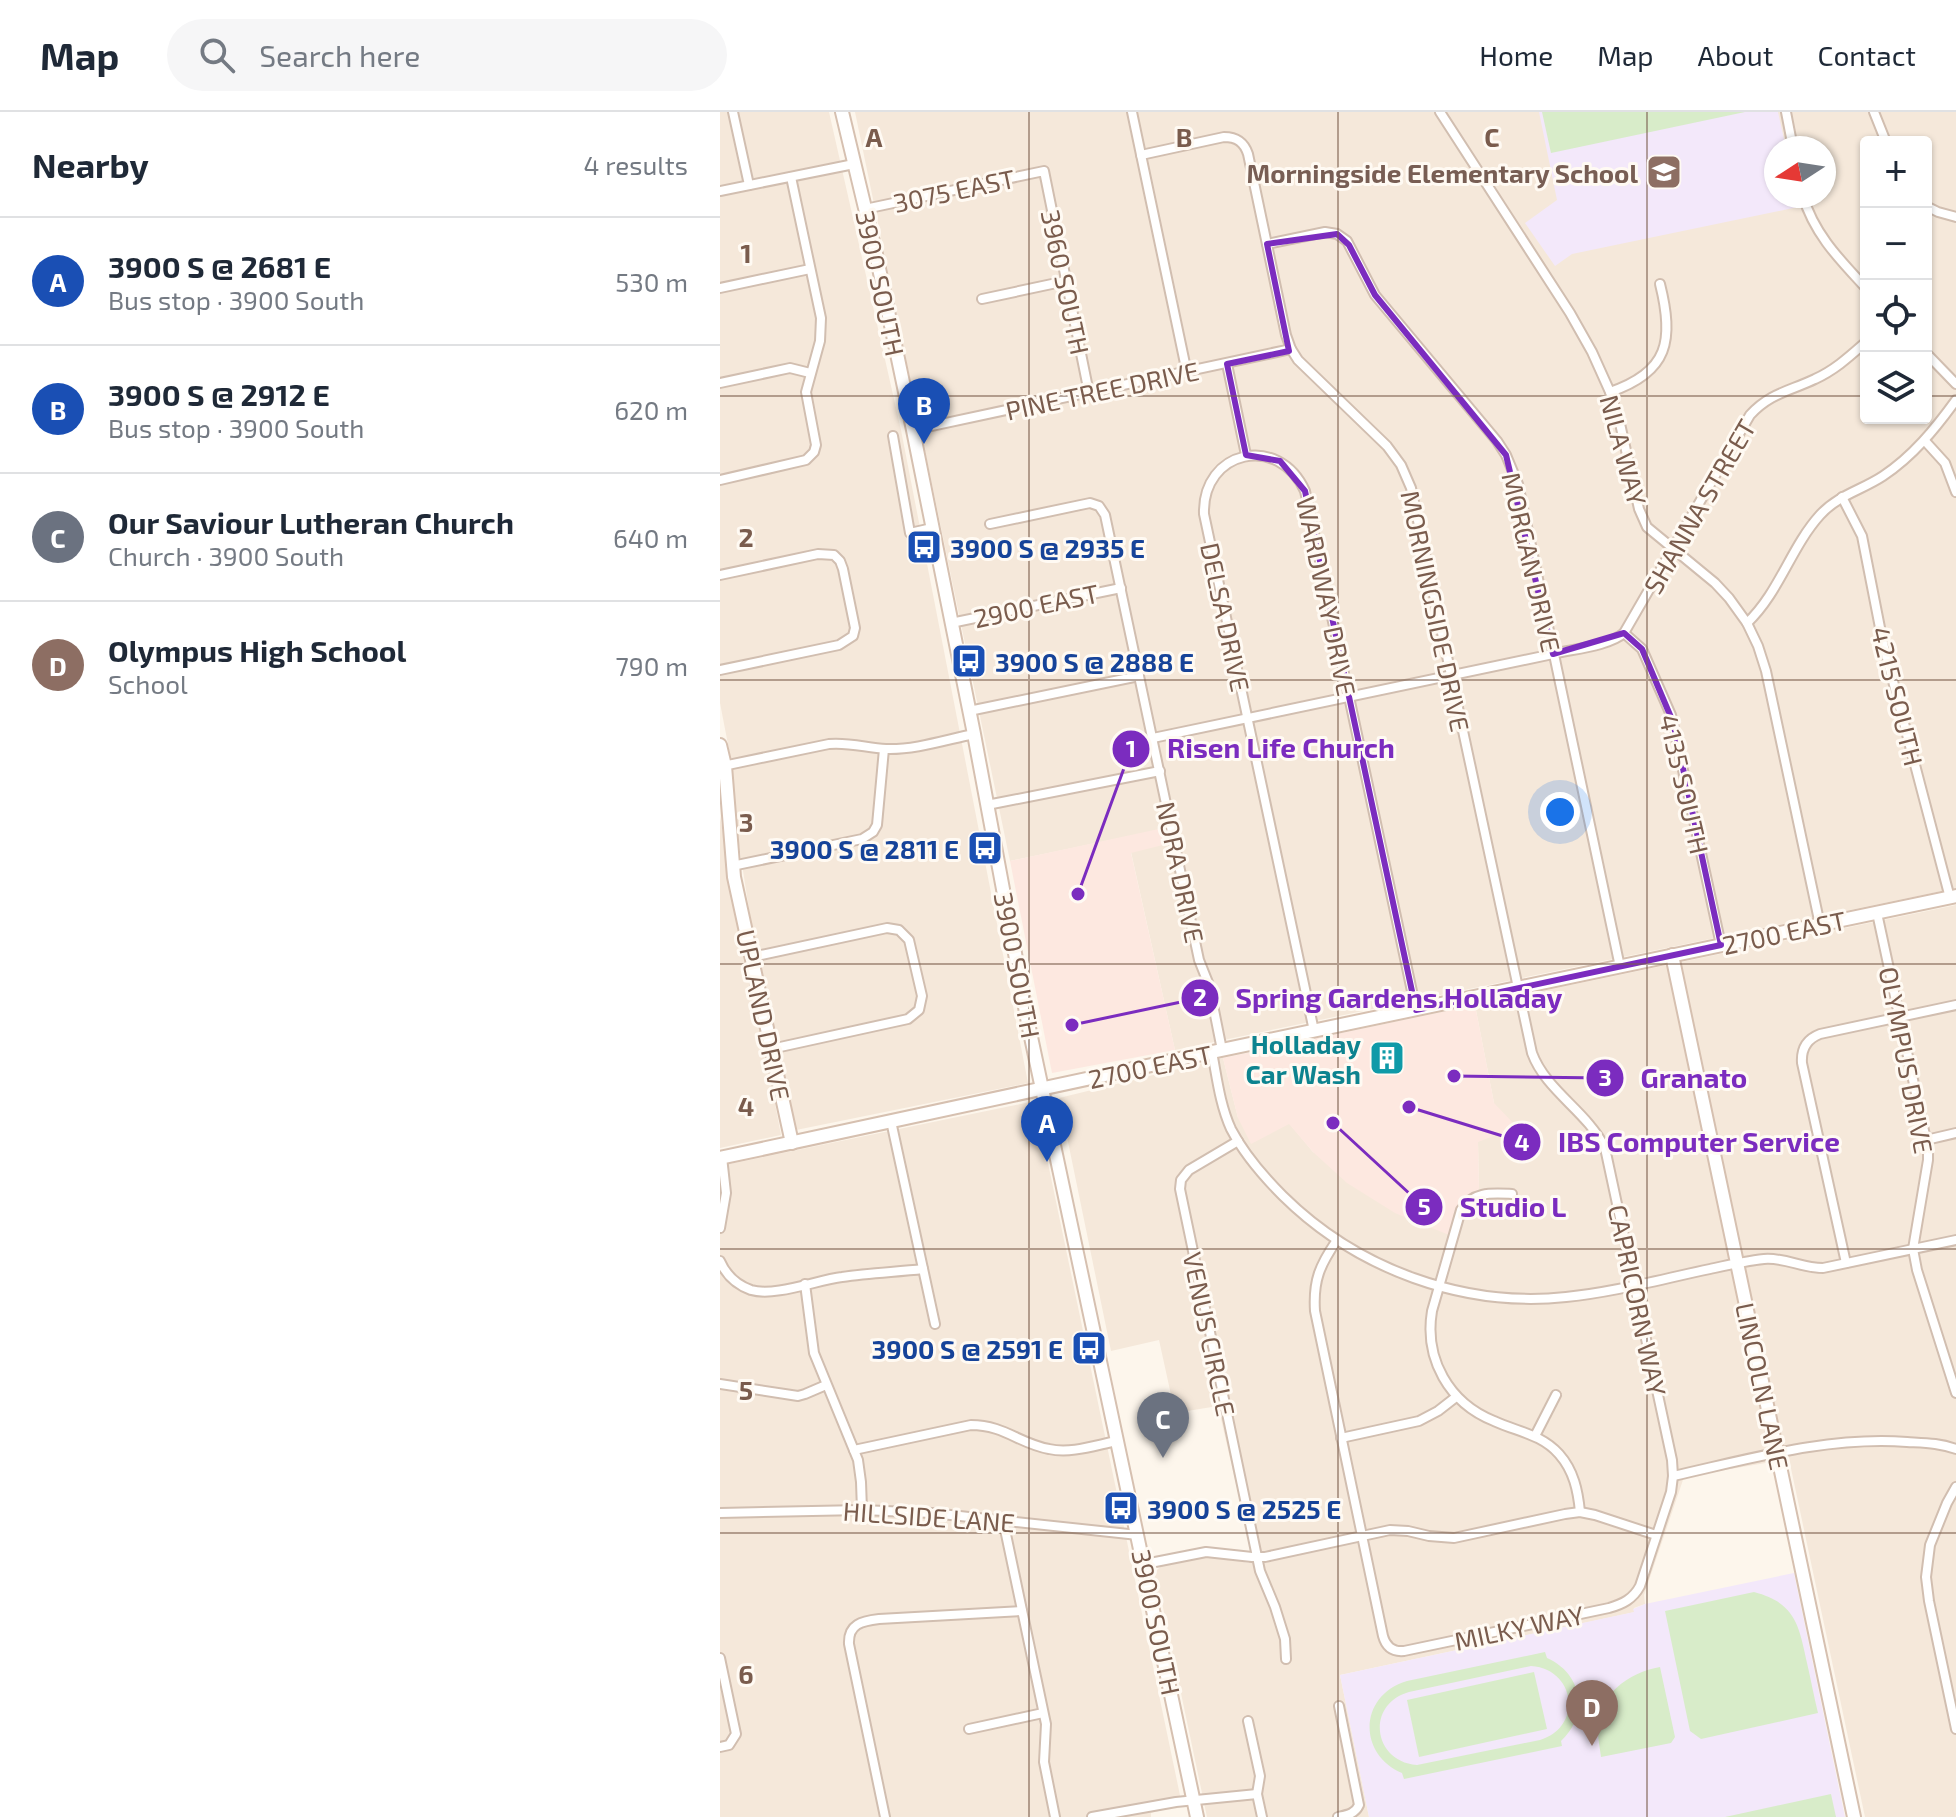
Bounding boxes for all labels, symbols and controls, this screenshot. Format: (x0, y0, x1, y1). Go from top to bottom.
search box (167, 19, 727, 91)
text: Map (40, 32, 119, 78)
icon: search (195, 33, 239, 77)
text: Search here (259, 37, 420, 73)
text: Home (1479, 38, 1553, 72)
text: Map (1597, 38, 1654, 72)
text: About (1698, 38, 1773, 72)
text: Contact (1817, 38, 1916, 72)
text: A (866, 121, 883, 152)
text: B (1176, 121, 1192, 152)
text: C (1484, 121, 1500, 152)
north arrow (1764, 136, 1836, 208)
map controls (1860, 136, 1932, 424)
button: + (1860, 136, 1932, 208)
text: Nearby (32, 144, 149, 185)
text: 4 results (583, 149, 688, 180)
school or university icon: Morningside Elementary School (1645, 153, 1683, 191)
place label: Morningside Elementary School (1246, 157, 1638, 189)
street label: 3075 EAST (890, 162, 1018, 218)
street label: 3900 SOUTH (850, 207, 912, 359)
street label: 3960 SOUTH (1036, 207, 1096, 357)
button: − (1860, 208, 1932, 280)
text: 1 (740, 237, 752, 268)
text: 3900 S @ 2681 E (108, 248, 331, 284)
text: A (50, 266, 66, 297)
text: 530 m (615, 266, 688, 297)
button: locate (1860, 280, 1932, 352)
text: Bus stop · 3900 South (108, 284, 364, 315)
button: layers (1860, 352, 1932, 424)
street label: PINE TREE DRIVE (1002, 354, 1202, 426)
text: 3900 S @ 2912 E (108, 376, 330, 412)
pin: B (898, 378, 950, 444)
street label: NILA WAY (1594, 391, 1654, 509)
text: B (50, 394, 66, 425)
text: 620 m (614, 394, 688, 425)
text: Bus stop · 3900 South (108, 412, 364, 443)
street label: SHANNA STREET (1637, 413, 1761, 599)
street label: MORGAN DRIVE (1496, 469, 1568, 655)
street label: MORNINGSIDE DRIVE (1395, 488, 1477, 734)
street label: WARDWAY DRIVE (1291, 494, 1363, 698)
text: Our Saviour Lutheran Church (108, 504, 514, 540)
text: 2 (738, 521, 754, 552)
text: C (50, 522, 66, 553)
text: 640 m (613, 522, 688, 553)
bus stop icon: 3900 S @ 2935 E (905, 528, 943, 566)
place label: 3900 S @ 2935 E (950, 532, 1145, 563)
text: Church · 3900 South (108, 540, 344, 571)
street label: DELSA DRIVE (1195, 540, 1257, 694)
street label: 2900 EAST (971, 577, 1101, 633)
street label: 4215 SOUTH (1866, 623, 1930, 769)
text: Olympus High School (108, 632, 406, 668)
bus stop icon: 3900 S @ 2888 E (950, 642, 988, 680)
place label: 3900 S @ 2888 E (995, 646, 1194, 677)
text: D (49, 650, 67, 681)
text: 790 m (616, 650, 688, 681)
text: School (108, 668, 188, 699)
street label: 4135 SOUTH (1654, 711, 1716, 857)
callout: Risen Life Church (1111, 723, 1411, 775)
text: Risen Life Church (1167, 730, 1395, 764)
text: 1 (1126, 733, 1136, 762)
your location (1540, 792, 1580, 832)
street label: NORA DRIVE (1151, 799, 1211, 945)
text: 3 (739, 806, 753, 837)
bus stop icon: 3900 S @ 2811 E (966, 829, 1004, 867)
place label: 3900 S @ 2811 E (770, 833, 959, 864)
street label: 3900 SOUTH (989, 889, 1047, 1041)
street label: 2700 EAST (1719, 904, 1849, 960)
street label: UPLAND DRIVE (731, 927, 797, 1103)
street label: OLYMPUS DRIVE (1874, 964, 1940, 1156)
callout: Spring Gardens Holladay (1180, 972, 1578, 1024)
text: Spring Gardens Holladay (1236, 980, 1563, 1014)
text: 2 (1193, 982, 1207, 1011)
place label: Holladay Car Wash (1246, 1028, 1361, 1089)
street label: 2700 EAST (1085, 1038, 1215, 1094)
building icon: Holladay Car Wash (1368, 1039, 1406, 1077)
callout: Granato (1585, 1052, 1763, 1104)
text: Granato (1641, 1060, 1747, 1094)
text: 3 (1598, 1062, 1612, 1091)
text: 4 (738, 1090, 754, 1121)
pin: A (1021, 1096, 1073, 1162)
callout: IBS Computer Service (1502, 1116, 1857, 1168)
text: IBS Computer Service (1558, 1124, 1840, 1158)
text: 4 (1514, 1127, 1530, 1156)
callout: Studio L (1404, 1181, 1582, 1233)
text: Studio L (1460, 1189, 1566, 1223)
text: 5 (1417, 1191, 1431, 1220)
street label: CAPRICORN WAY (1603, 1202, 1673, 1399)
street label: VENUS CIRCLE (1177, 1249, 1243, 1419)
street label: LINCOLN LANE (1730, 1299, 1796, 1473)
bus stop icon: 3900 S @ 2591 E (1070, 1329, 1108, 1367)
place label: 3900 S @ 2591 E (872, 1333, 1063, 1364)
text: 5 (739, 1374, 753, 1405)
pin: C (1137, 1392, 1189, 1458)
bus stop icon: 3900 S @ 2525 E (1102, 1489, 1140, 1527)
place label: 3900 S @ 2525 E (1147, 1493, 1341, 1524)
street label: HILLSIDE LANE (842, 1495, 1016, 1537)
street label: 3900 SOUTH (1126, 1546, 1188, 1698)
street label: MILKY WAY (1451, 1598, 1587, 1656)
text: 6 (738, 1658, 754, 1689)
pin: D (1566, 1680, 1618, 1746)

